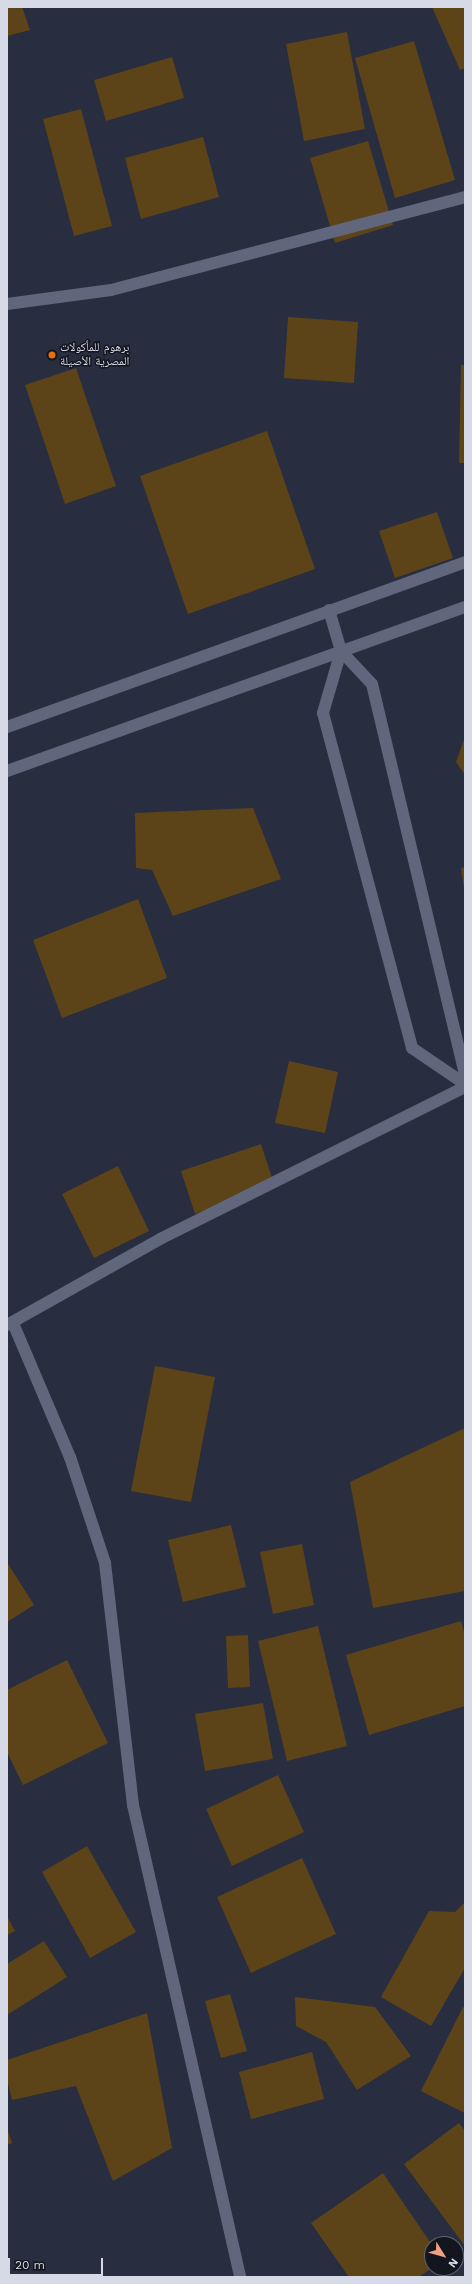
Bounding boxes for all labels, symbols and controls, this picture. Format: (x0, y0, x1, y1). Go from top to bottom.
place label: برهوم للمأكولات المصرية الأصيلة (60, 341, 129, 369)
marker: برهوم للمأكولات المصرية الأصيلة (47, 350, 57, 360)
north arrow (424, 2236, 464, 2276)
scale bar (10, 2250, 105, 2276)
text: N (446, 2256, 461, 2270)
text: 20 m (15, 2258, 45, 2272)

